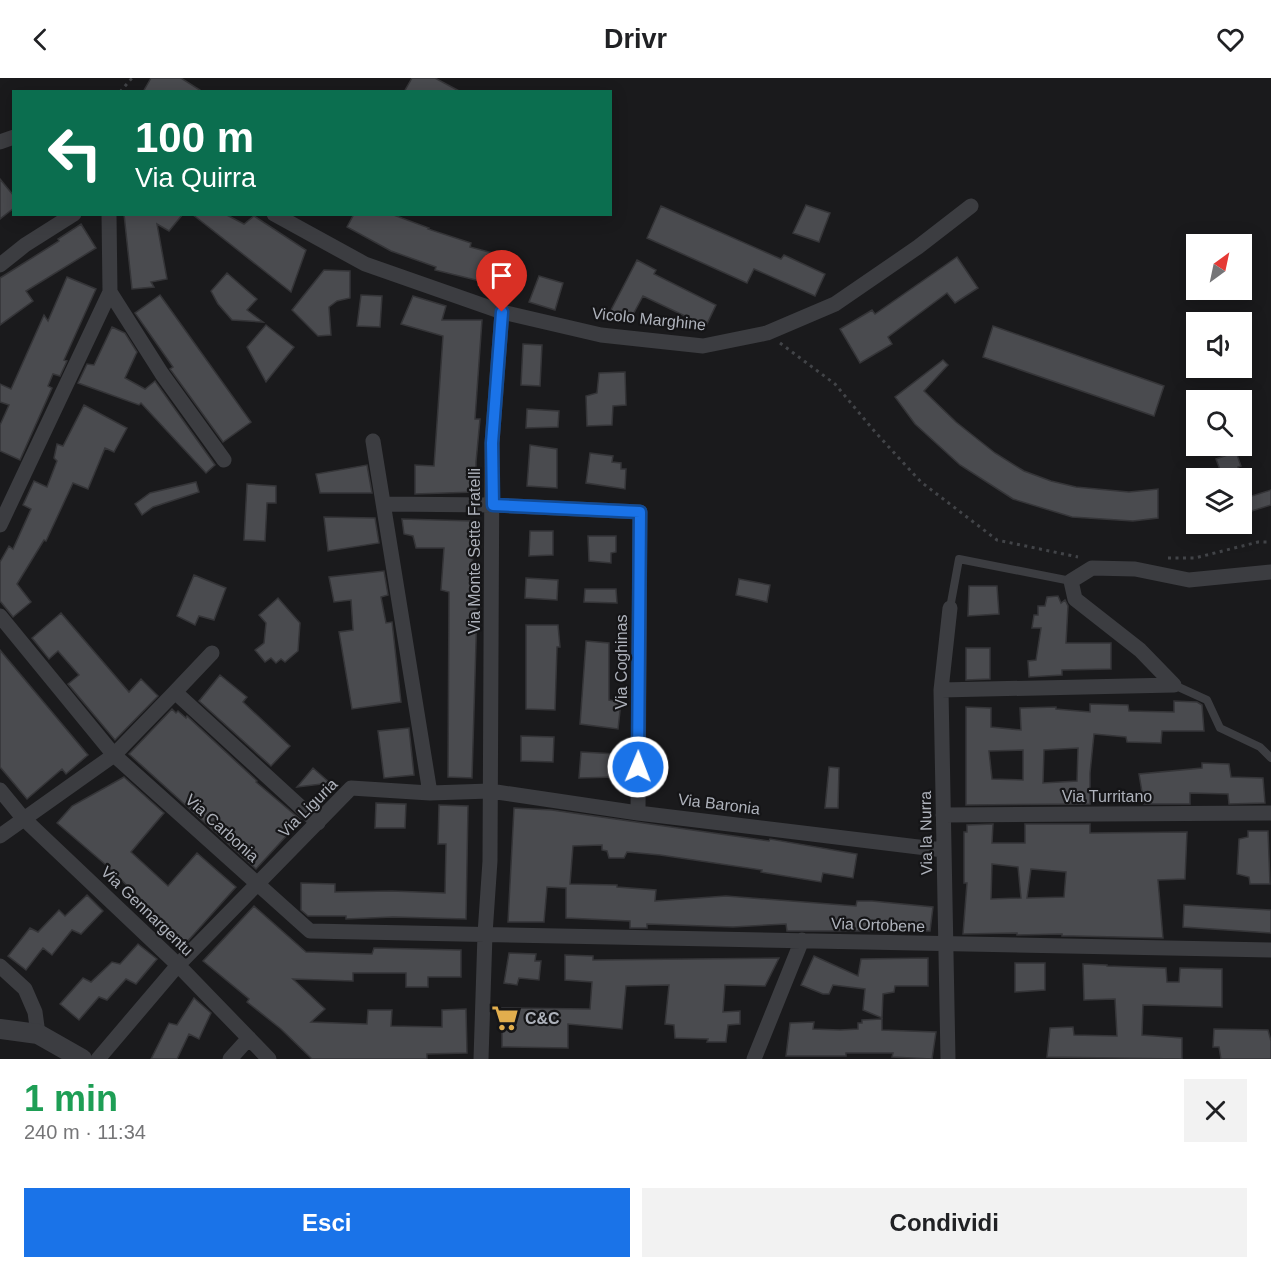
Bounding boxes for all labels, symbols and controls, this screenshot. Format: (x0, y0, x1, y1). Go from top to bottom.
icon: back (24, 23, 57, 56)
icon: heart (1214, 23, 1247, 56)
text: Drivr (604, 24, 667, 54)
icon: left (36, 114, 114, 192)
text: 100 m (135, 114, 254, 161)
text: Via Quirra (135, 163, 256, 193)
north arrow (1186, 234, 1252, 300)
map controls (1186, 234, 1252, 534)
pin (476, 250, 527, 312)
icon: arrive (485, 259, 518, 292)
street label: Vicolo Marghine (591, 305, 707, 333)
button: sound (1186, 312, 1252, 378)
button: search (1186, 390, 1252, 456)
street label: Via Monte Sette Fratelli (466, 468, 483, 634)
button: layers (1186, 468, 1252, 534)
street label: Via Coghinas (613, 615, 630, 709)
position arrow (606, 735, 670, 799)
street label: Via Liguria (275, 775, 341, 841)
street label: Via Turritano (1062, 788, 1152, 805)
street label: Via Carbonia (182, 791, 262, 865)
street label: Via Baronia (677, 791, 761, 817)
street label: Via la Nurra (917, 791, 935, 875)
street label: Via Gennargentu (98, 863, 196, 959)
street label: Via Ortobene (831, 915, 925, 935)
supermarket icon: C&C (490, 1003, 520, 1033)
place label: C&C (525, 1010, 560, 1027)
text: 1 min (24, 1078, 118, 1119)
button: close (1184, 1079, 1247, 1142)
text: 240 m · 11:34 (24, 1121, 146, 1143)
button: Esci (24, 1188, 630, 1257)
button: Condividi (642, 1188, 1247, 1257)

